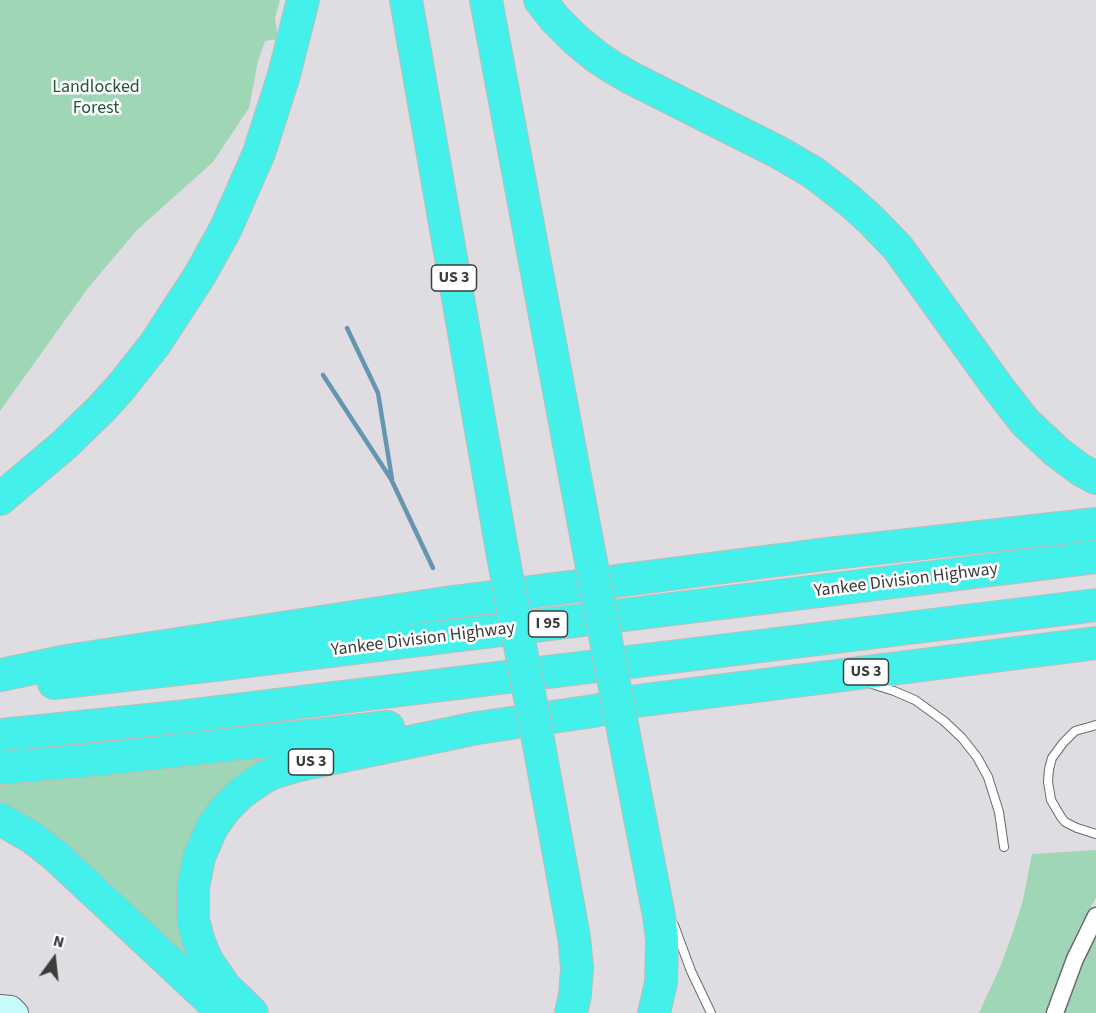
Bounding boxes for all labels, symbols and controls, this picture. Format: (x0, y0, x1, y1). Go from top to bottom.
park label: Landlocked Forest (52, 77, 140, 119)
road number: US 3 (432, 265, 476, 291)
street label: Yankee Division Highway (813, 559, 999, 603)
road number: I 95 (528, 611, 568, 637)
street label: Yankee Division Highway (330, 618, 516, 662)
road number: US 3 (844, 659, 888, 685)
road number: US 3 (288, 749, 334, 775)
north arrow (24, 929, 84, 989)
text: N (51, 930, 67, 954)

